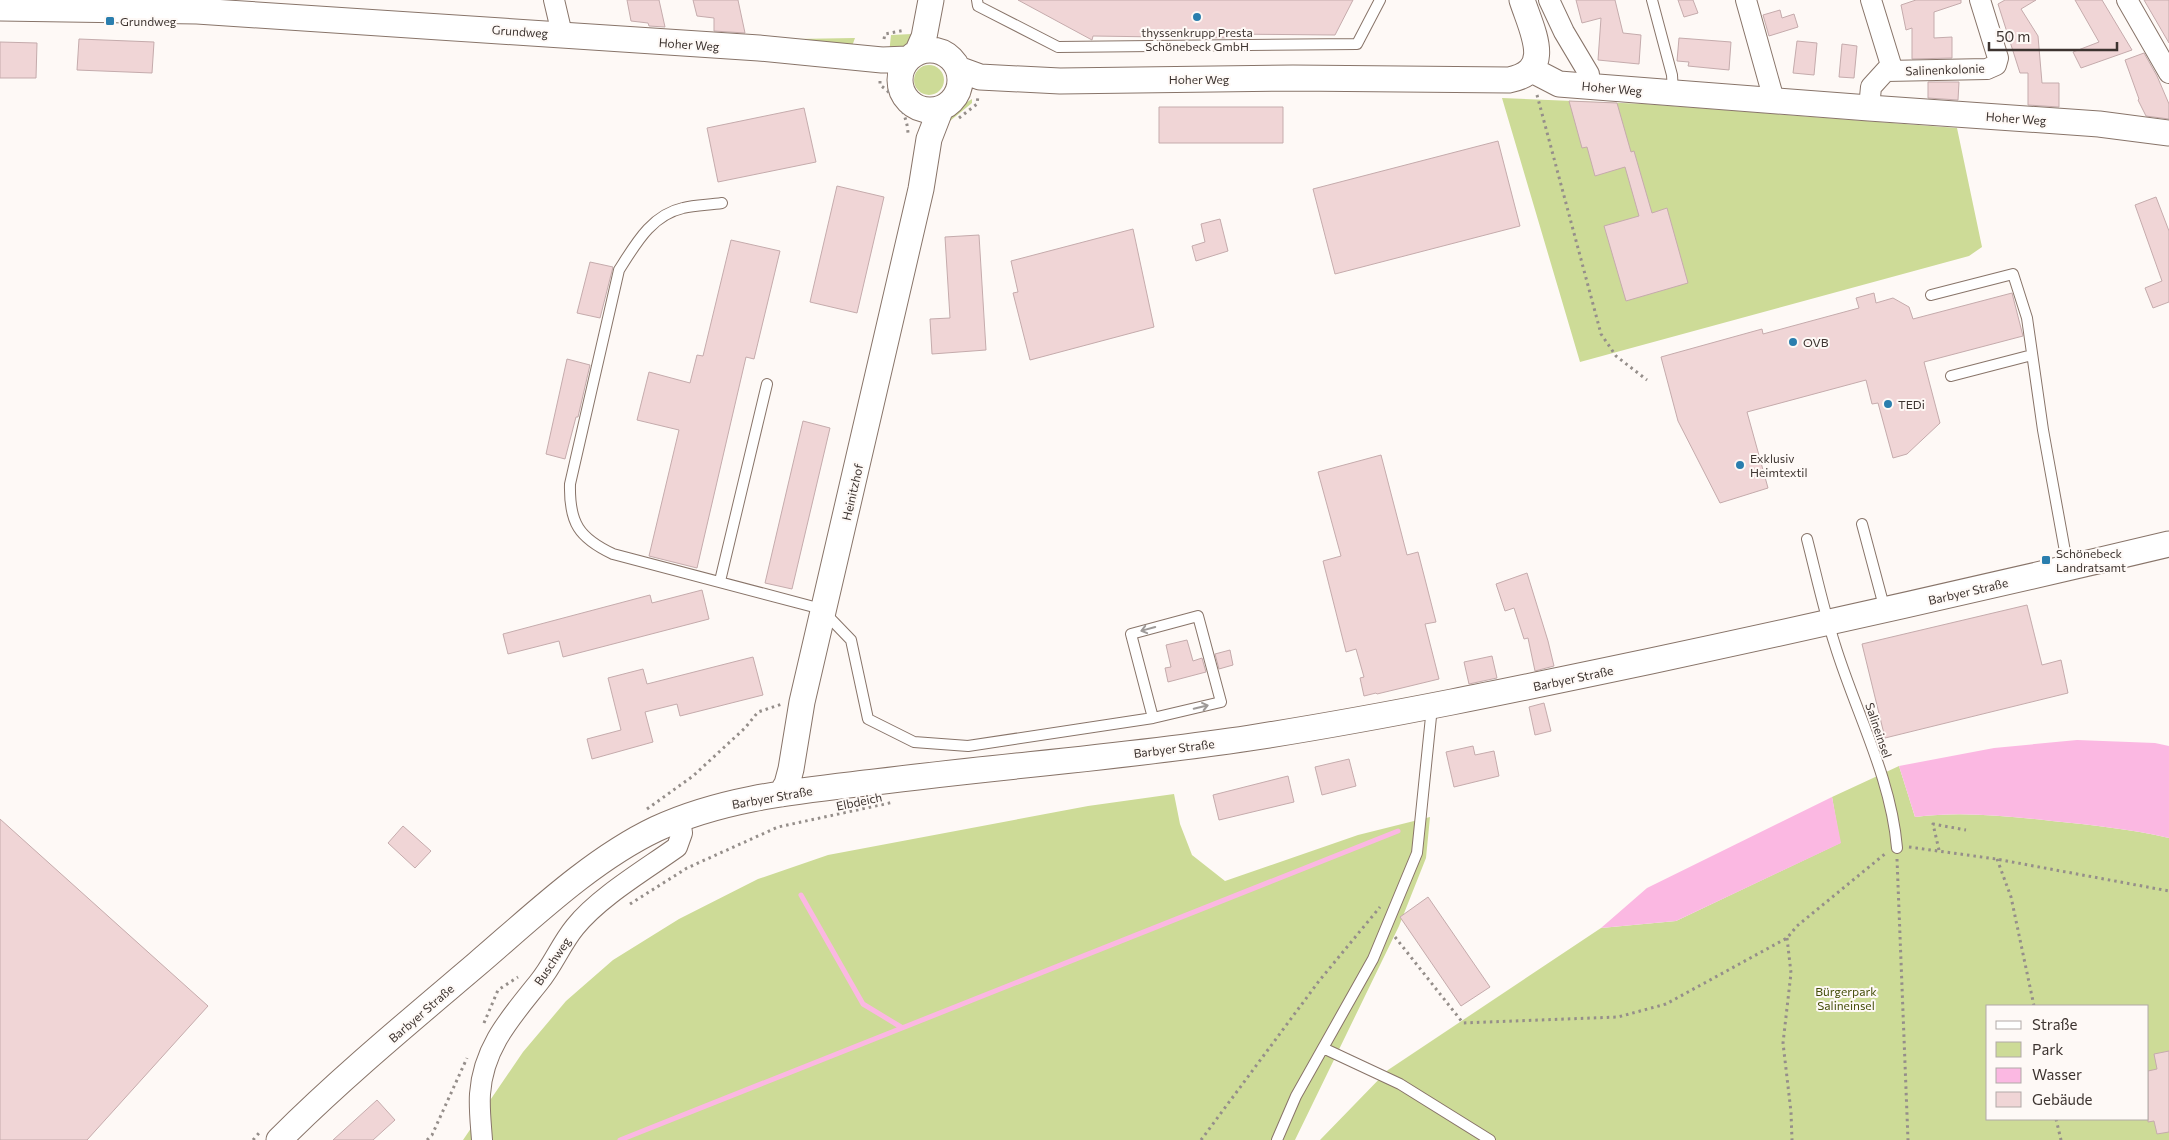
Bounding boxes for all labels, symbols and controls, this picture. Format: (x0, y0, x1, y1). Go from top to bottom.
marker: thyssenkrupp Presta Schönebeck GmbH (1191, 11, 1203, 23)
place label: Grundweg (120, 14, 177, 28)
marker: Grundweg (104, 15, 116, 27)
scale bar (1989, 20, 2116, 52)
street label: Grundweg (491, 22, 549, 40)
place label: thyssenkrupp Presta Schönebeck GmbH (1141, 25, 1253, 53)
text: 50 m (1996, 27, 2030, 45)
street label: Hoher Weg (658, 35, 720, 53)
street label: Salinenkolonie (1905, 61, 1985, 77)
street label: Hoher Weg (1169, 72, 1230, 86)
street label: Hoher Weg (1581, 78, 1643, 98)
street label: Hoher Weg (1985, 109, 2047, 127)
place label: OVB (1803, 335, 1829, 349)
marker: OVB (1787, 336, 1799, 348)
place label: TEDi (1898, 397, 1925, 411)
marker: TEDi (1882, 398, 1894, 410)
place label: Exklusiv Heimtextil (1750, 451, 1807, 479)
marker: Exklusiv Heimtextil (1734, 459, 1746, 471)
street label: Heinitzhof (839, 462, 865, 522)
place label: Schönebeck Landratsamt (2056, 546, 2126, 574)
marker: Schönebeck Landratsamt (2040, 554, 2052, 566)
street label: Barbyer Straße (1927, 575, 2009, 607)
one-way arrow (1141, 625, 1157, 635)
street label: Barbyer Straße (1532, 663, 1614, 693)
street label: Salineinsel (1863, 701, 1895, 759)
one-way arrow (1192, 702, 1208, 711)
street label: Barbyer Straße (1133, 736, 1215, 760)
street label: Barbyer Straße (731, 783, 813, 811)
street label: Elbdeich (835, 789, 883, 813)
street label: Buschweg (531, 934, 573, 988)
street label: Barbyer Straße (386, 981, 456, 1045)
park label: Bürgerpark Salineinsel (1815, 984, 1877, 1012)
legend (1986, 1005, 2149, 1120)
text: Straße (2032, 1015, 2078, 1033)
text: Park (2032, 1040, 2063, 1058)
text: Wasser (2032, 1065, 2082, 1083)
text: Gebäude (2032, 1090, 2093, 1108)

